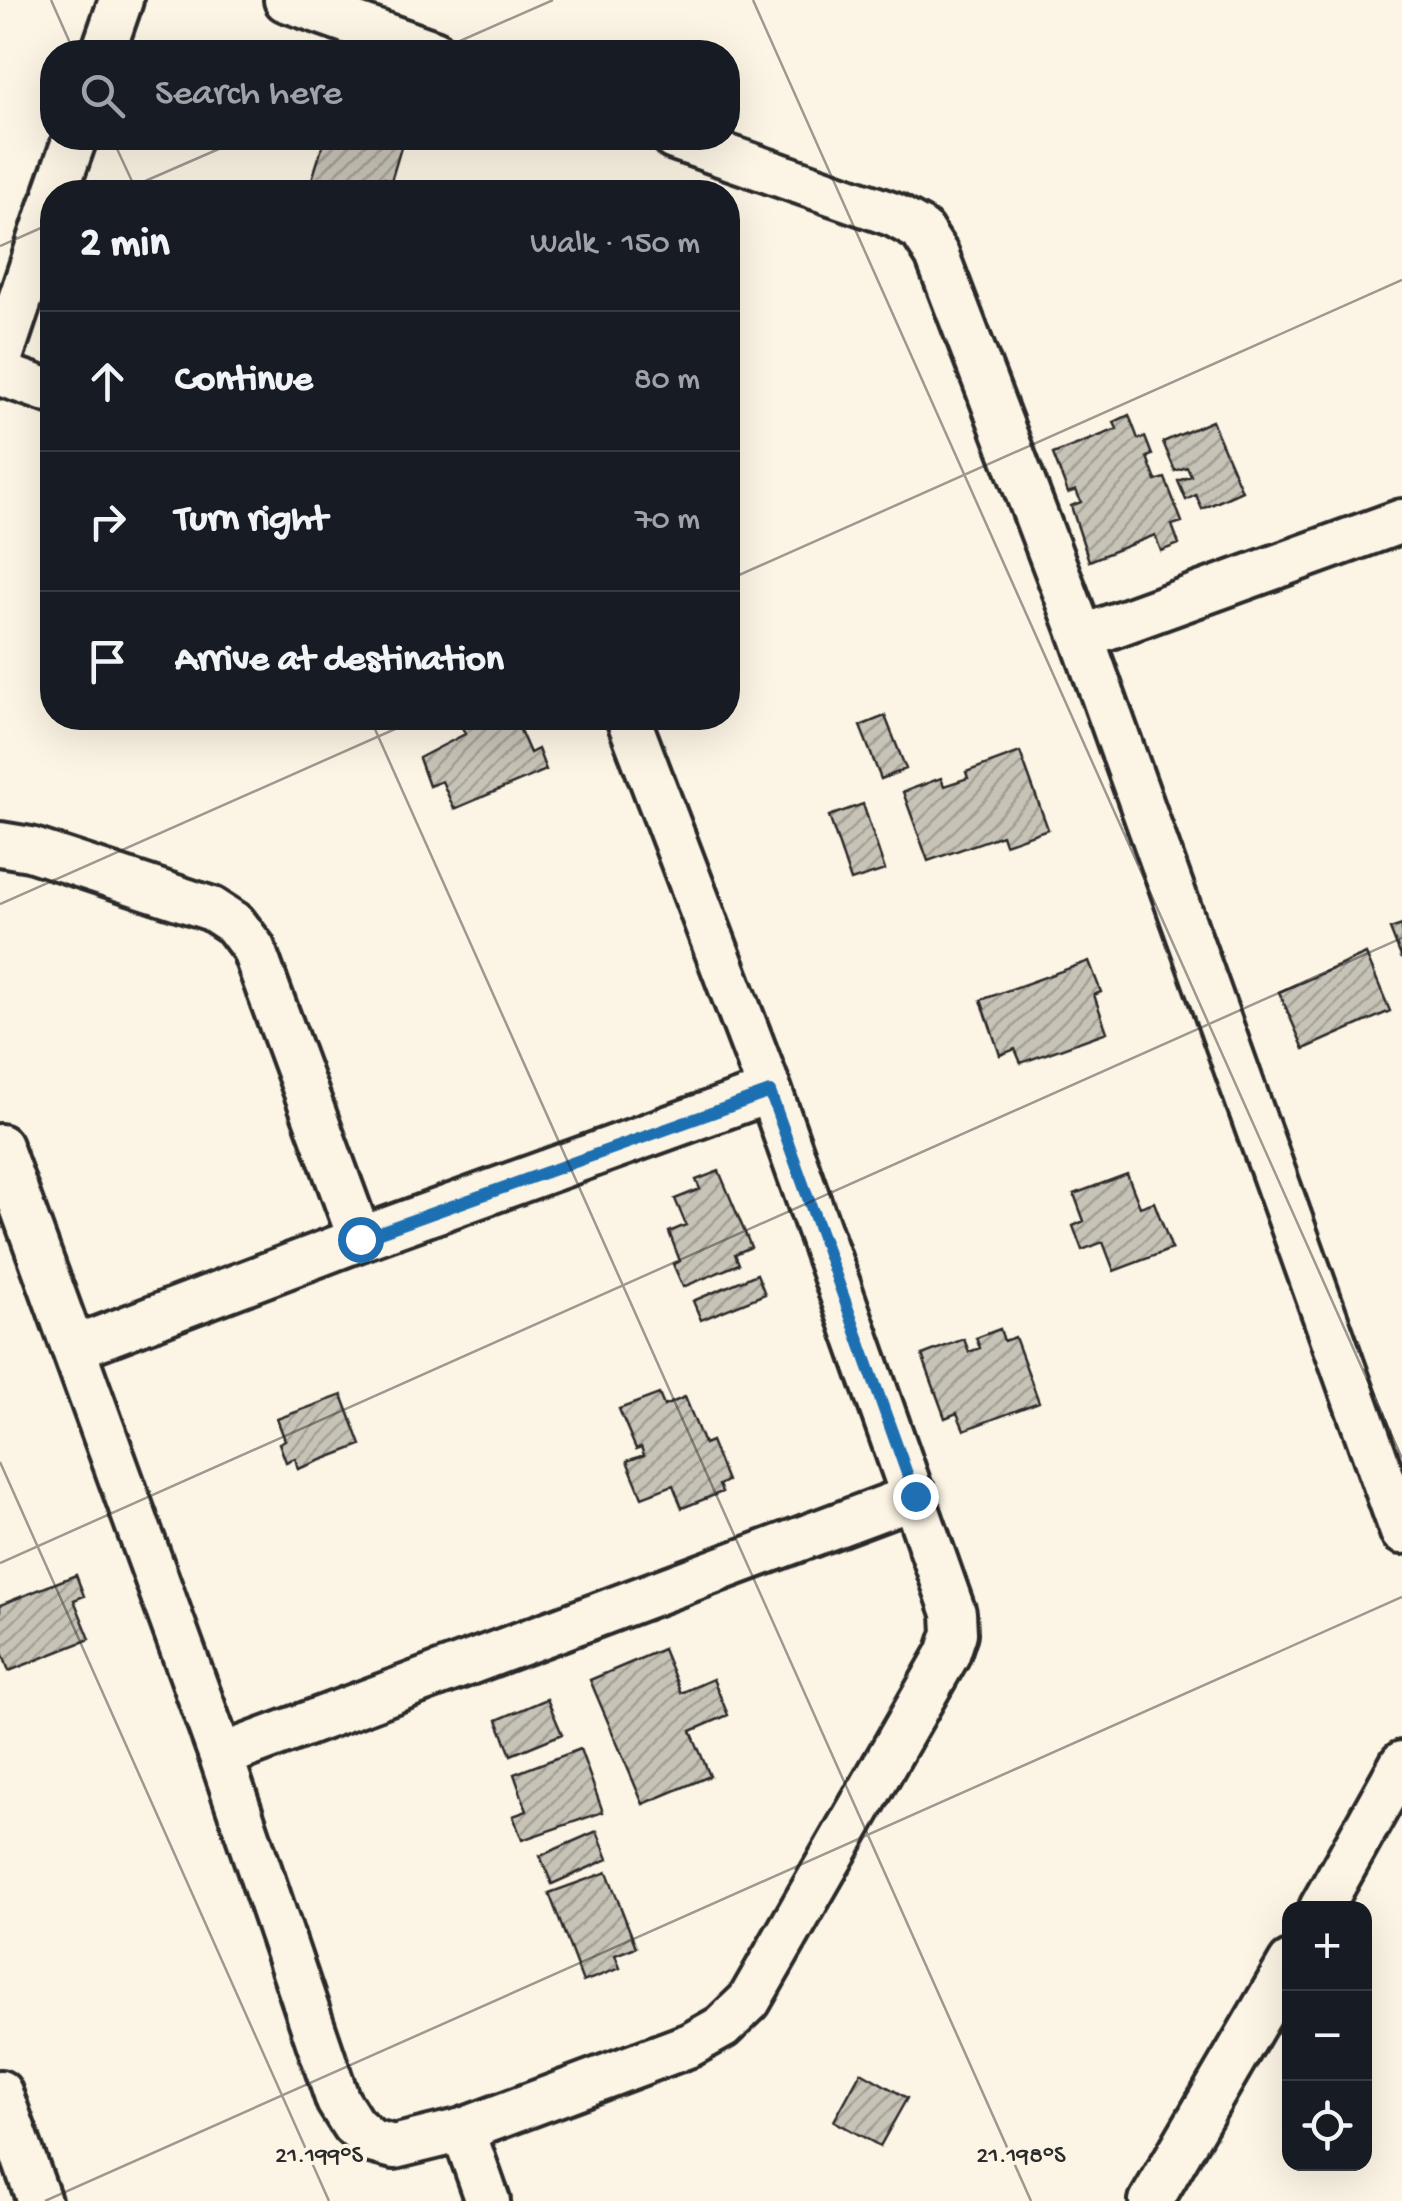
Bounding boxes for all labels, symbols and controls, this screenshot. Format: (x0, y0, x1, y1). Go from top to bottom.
search box (40, 40, 740, 150)
icon: search (75, 68, 130, 123)
text: Search here (155, 73, 342, 117)
text: 2 min (80, 221, 169, 270)
text: Walk · 150 m (530, 226, 700, 264)
icon: ahead (80, 354, 135, 409)
text: Continue (175, 359, 313, 403)
text: 80 m (634, 362, 700, 400)
icon: right (80, 494, 135, 549)
text: Turn right (175, 499, 327, 543)
text: 70 m (635, 502, 700, 540)
icon: arrive (80, 634, 135, 689)
text: Arrive at destination (175, 639, 504, 683)
route start (338, 1217, 384, 1263)
route end (893, 1474, 939, 1520)
map controls (1282, 1901, 1372, 2171)
button: + (1282, 1901, 1372, 1991)
button: − (1282, 1991, 1372, 2081)
button: locate (1282, 2081, 1372, 2171)
text: 21.199°S (275, 2143, 363, 2172)
text: 21.198°S (976, 2143, 1066, 2172)

